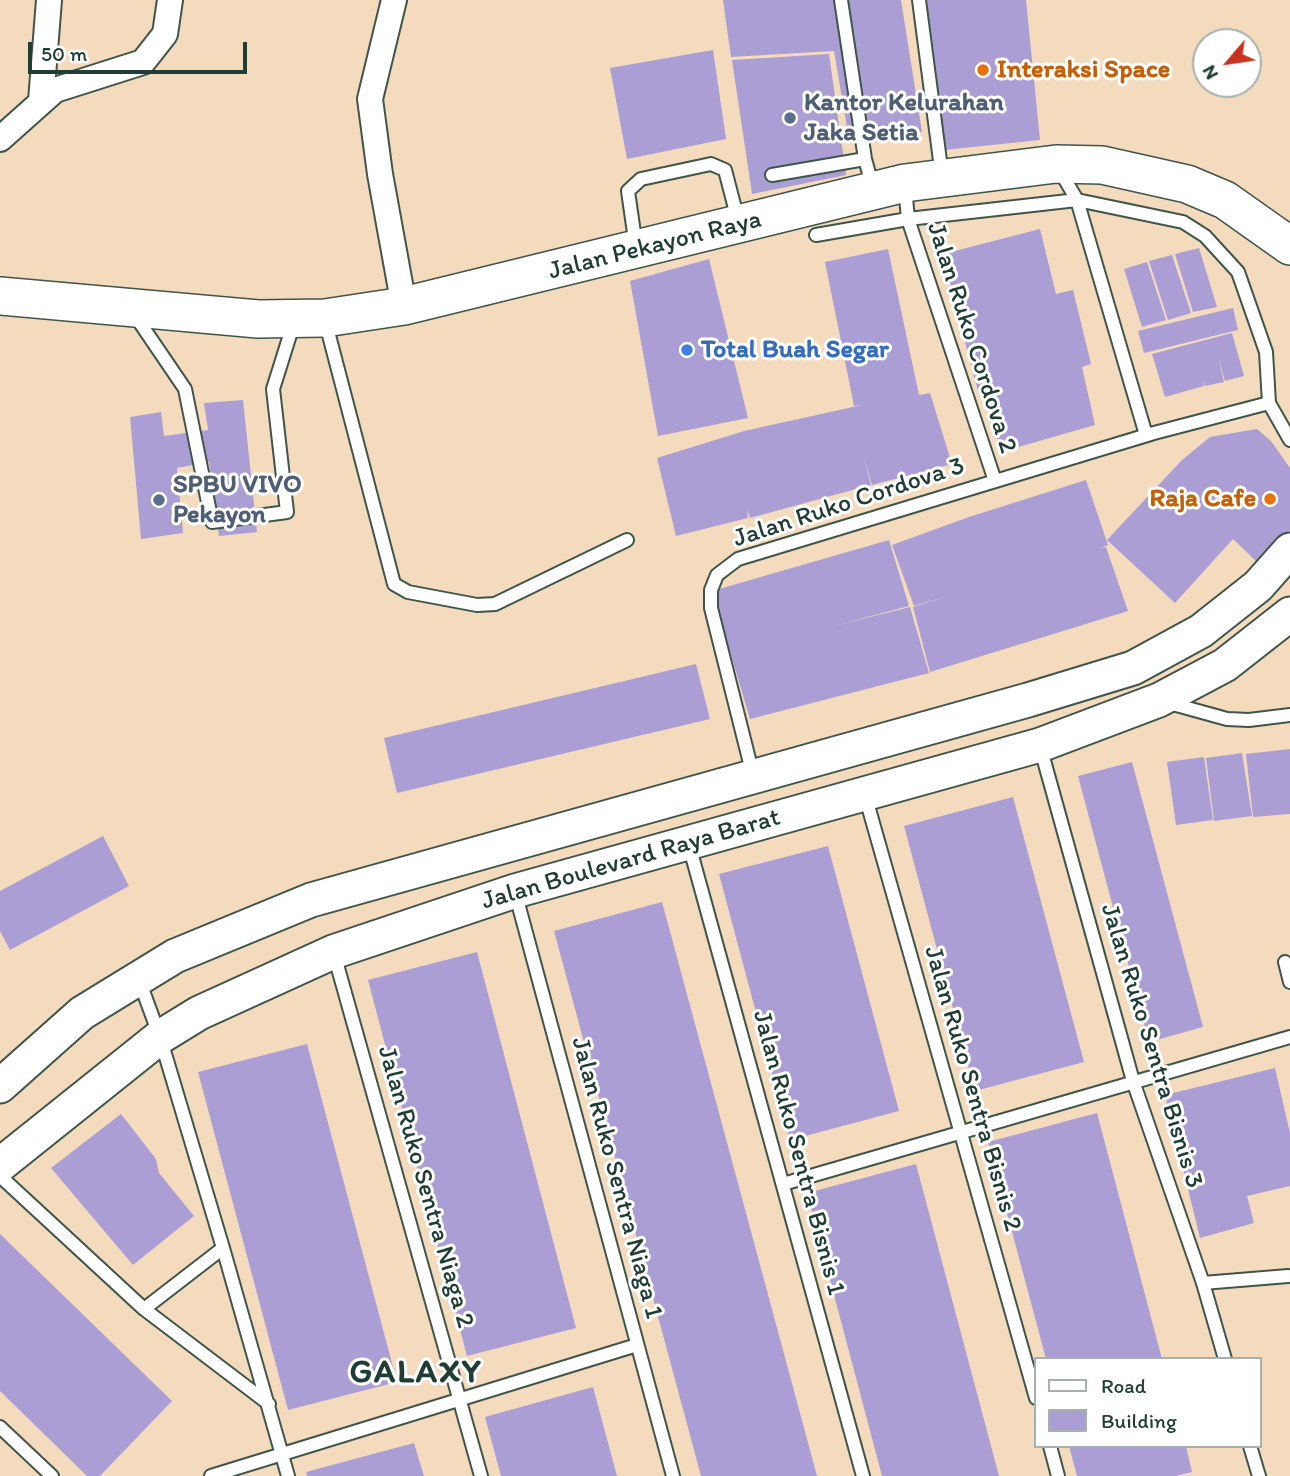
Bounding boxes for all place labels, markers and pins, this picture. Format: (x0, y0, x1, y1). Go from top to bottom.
place label: Interaksi Space (997, 54, 1170, 86)
marker: Interaksi Space (975, 62, 991, 78)
place label: Kantor Kelurahan Jaka Setia (804, 87, 1004, 148)
marker: Kantor Kelurahan Jaka Setia (782, 110, 798, 126)
place label: Total Buah Segar (701, 334, 889, 366)
marker: Total Buah Segar (679, 342, 695, 358)
place label: SPBU VIVO Pekayon (173, 469, 302, 530)
place label: Raja Cafe (1149, 483, 1256, 515)
marker: Raja Cafe (1262, 491, 1278, 507)
marker: SPBU VIVO Pekayon (151, 492, 167, 508)

